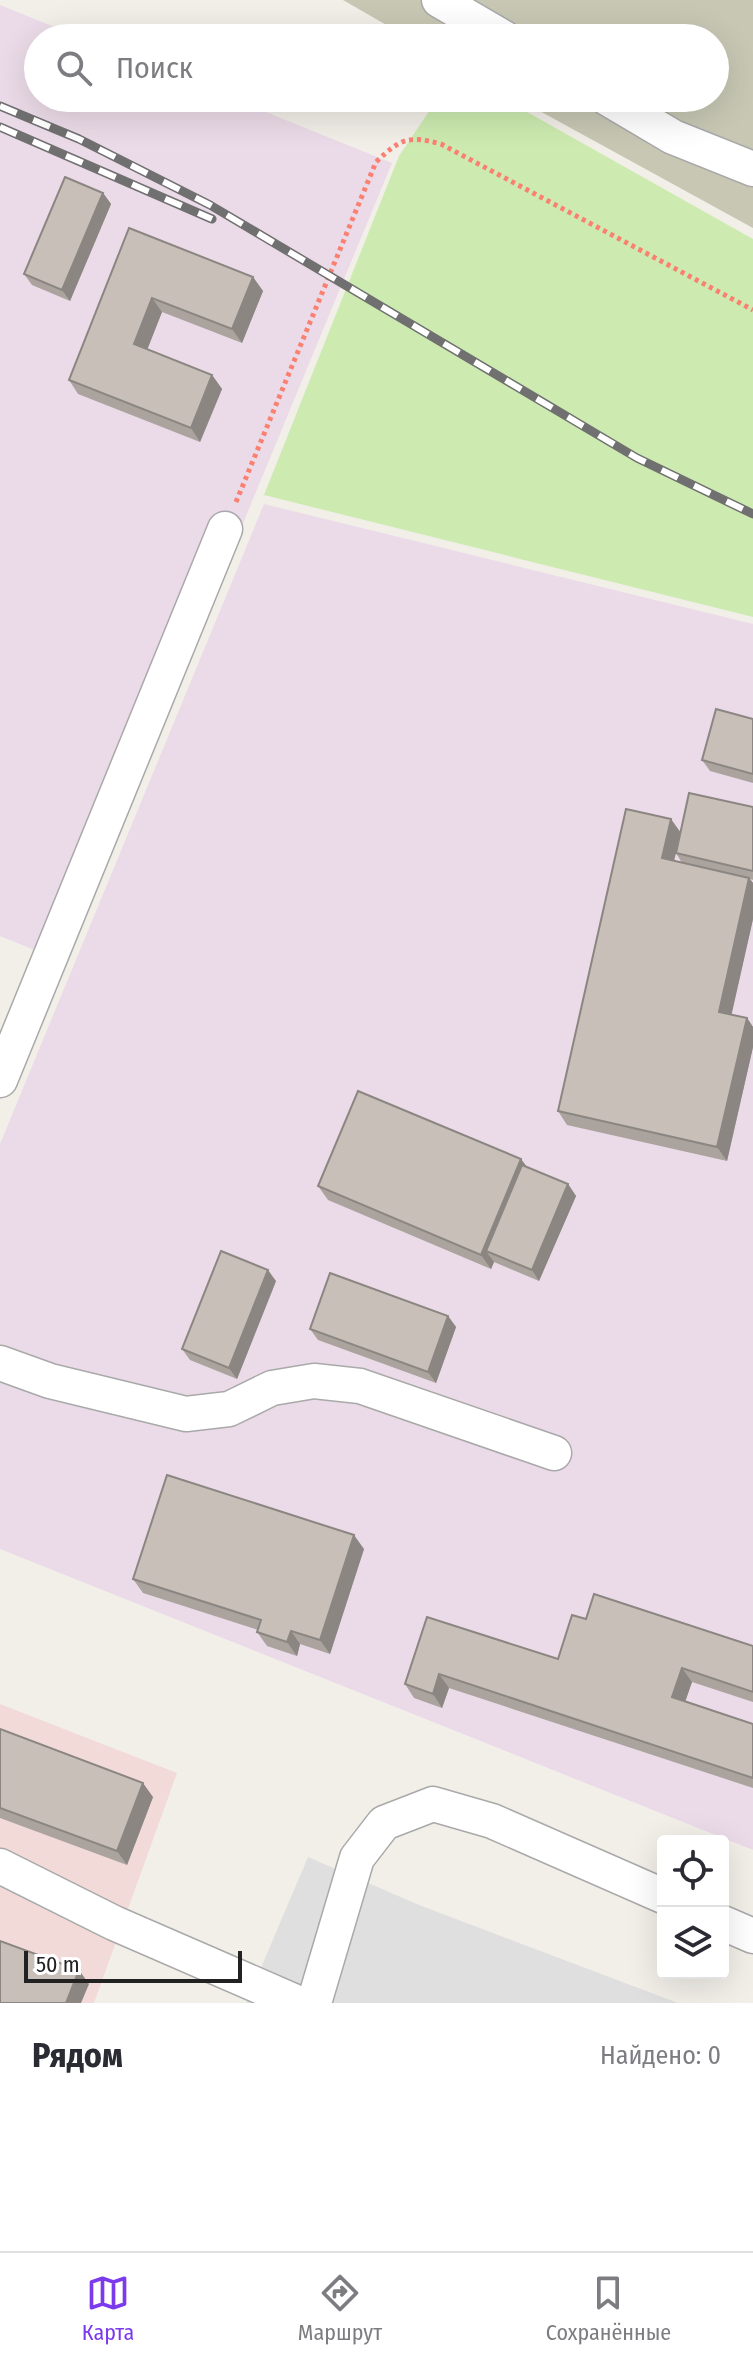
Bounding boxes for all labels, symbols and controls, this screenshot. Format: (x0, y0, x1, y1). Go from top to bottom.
search box (24, 24, 729, 112)
icon: search (52, 46, 96, 90)
text: Поиск (116, 50, 193, 86)
map controls (657, 1835, 729, 1979)
button: locate (657, 1835, 729, 1907)
button: layers (657, 1907, 729, 1979)
scale bar (24, 1947, 242, 1983)
text: 50 m (36, 1951, 80, 1978)
text: Рядом (32, 2035, 123, 2076)
text: Найдено: 0 (600, 2040, 721, 2071)
tab: Карта (82, 2271, 134, 2346)
tab: Маршрут (298, 2271, 382, 2346)
tab: Сохранённые (546, 2271, 671, 2346)

